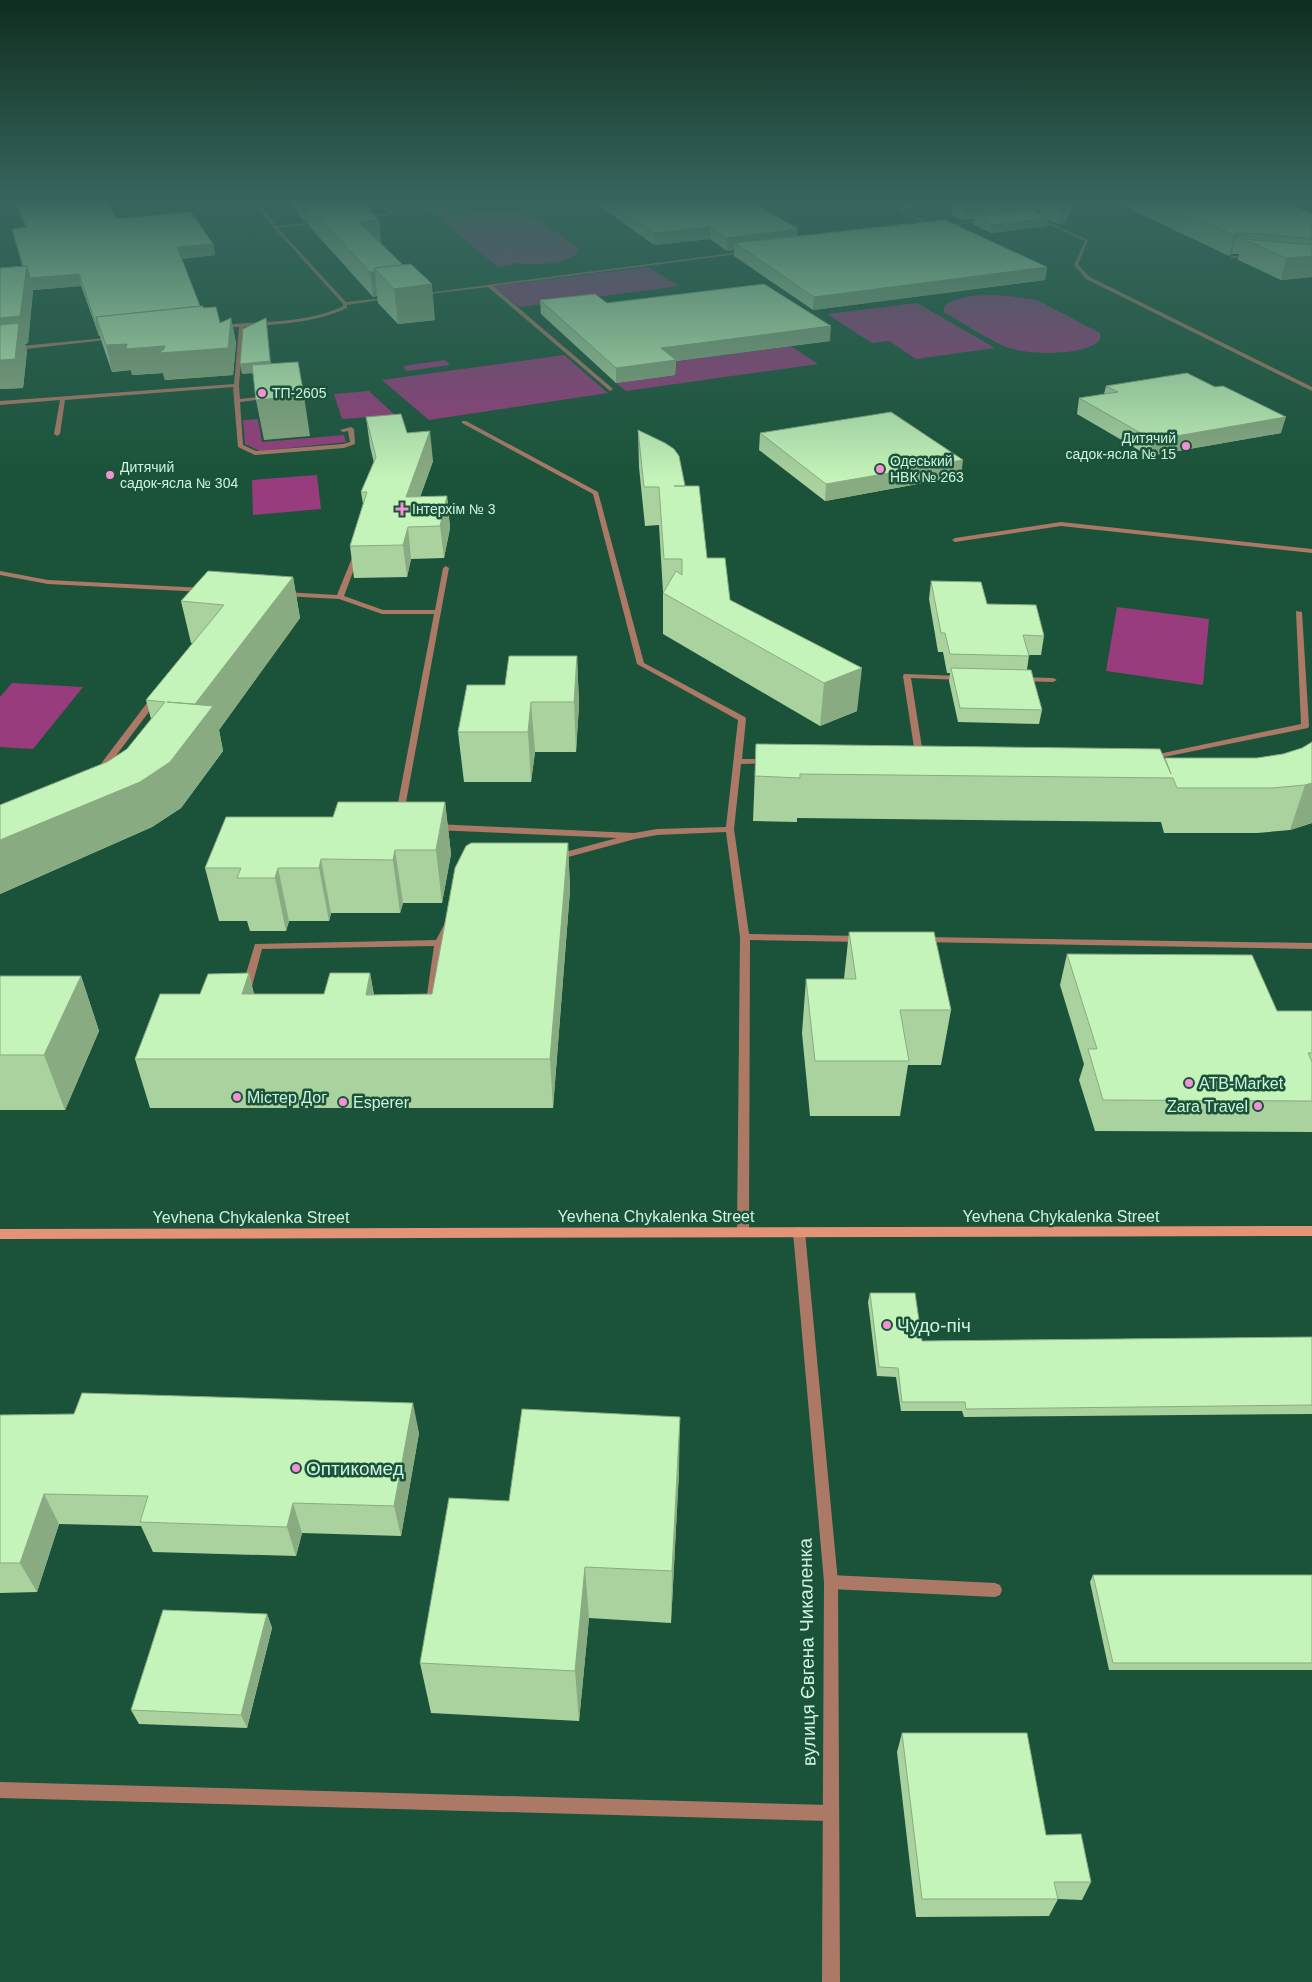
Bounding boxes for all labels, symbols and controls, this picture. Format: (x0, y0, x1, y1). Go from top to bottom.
place label: ТП-2605 (272, 385, 327, 401)
marker: ТП-2605 (256, 387, 268, 399)
place label: Дитячий садок-ясла № 15 (1066, 430, 1176, 462)
marker: Дитячий садок-ясла № 15 (1180, 440, 1192, 452)
place label: Одеський НВК № 263 (890, 453, 964, 485)
place label: Дитячий садок-ясла № 304 (120, 459, 238, 491)
marker: Одеський НВК № 263 (874, 463, 886, 475)
marker: Дитячий садок-ясла № 304 (104, 469, 116, 481)
place label: Інтерхім № 3 (412, 501, 496, 517)
marker: Інтерхім № 3 (396, 503, 408, 515)
place label: ATB-Market (1199, 1075, 1284, 1092)
marker: ATB-Market (1183, 1077, 1195, 1089)
place label: Містер Дог (247, 1089, 327, 1106)
marker: Містер Дог (231, 1091, 243, 1103)
place label: Esperer (353, 1094, 410, 1111)
marker: Esperer (337, 1096, 349, 1108)
place label: Zara Travel (1167, 1098, 1248, 1115)
marker: Zara Travel (1252, 1100, 1264, 1112)
street label: Yevhena Chykalenka Street (558, 1208, 755, 1225)
street label: Yevhena Chykalenka Street (963, 1208, 1160, 1225)
street label: Yevhena Chykalenka Street (153, 1209, 350, 1226)
place label: Чудо-піч (897, 1315, 971, 1336)
marker: Чудо-піч (881, 1319, 893, 1331)
place label: Оптикомед (306, 1458, 404, 1479)
marker: Оптикомед (290, 1462, 302, 1474)
street label: вулиця Євгена Чикаленка (795, 1537, 819, 1766)

